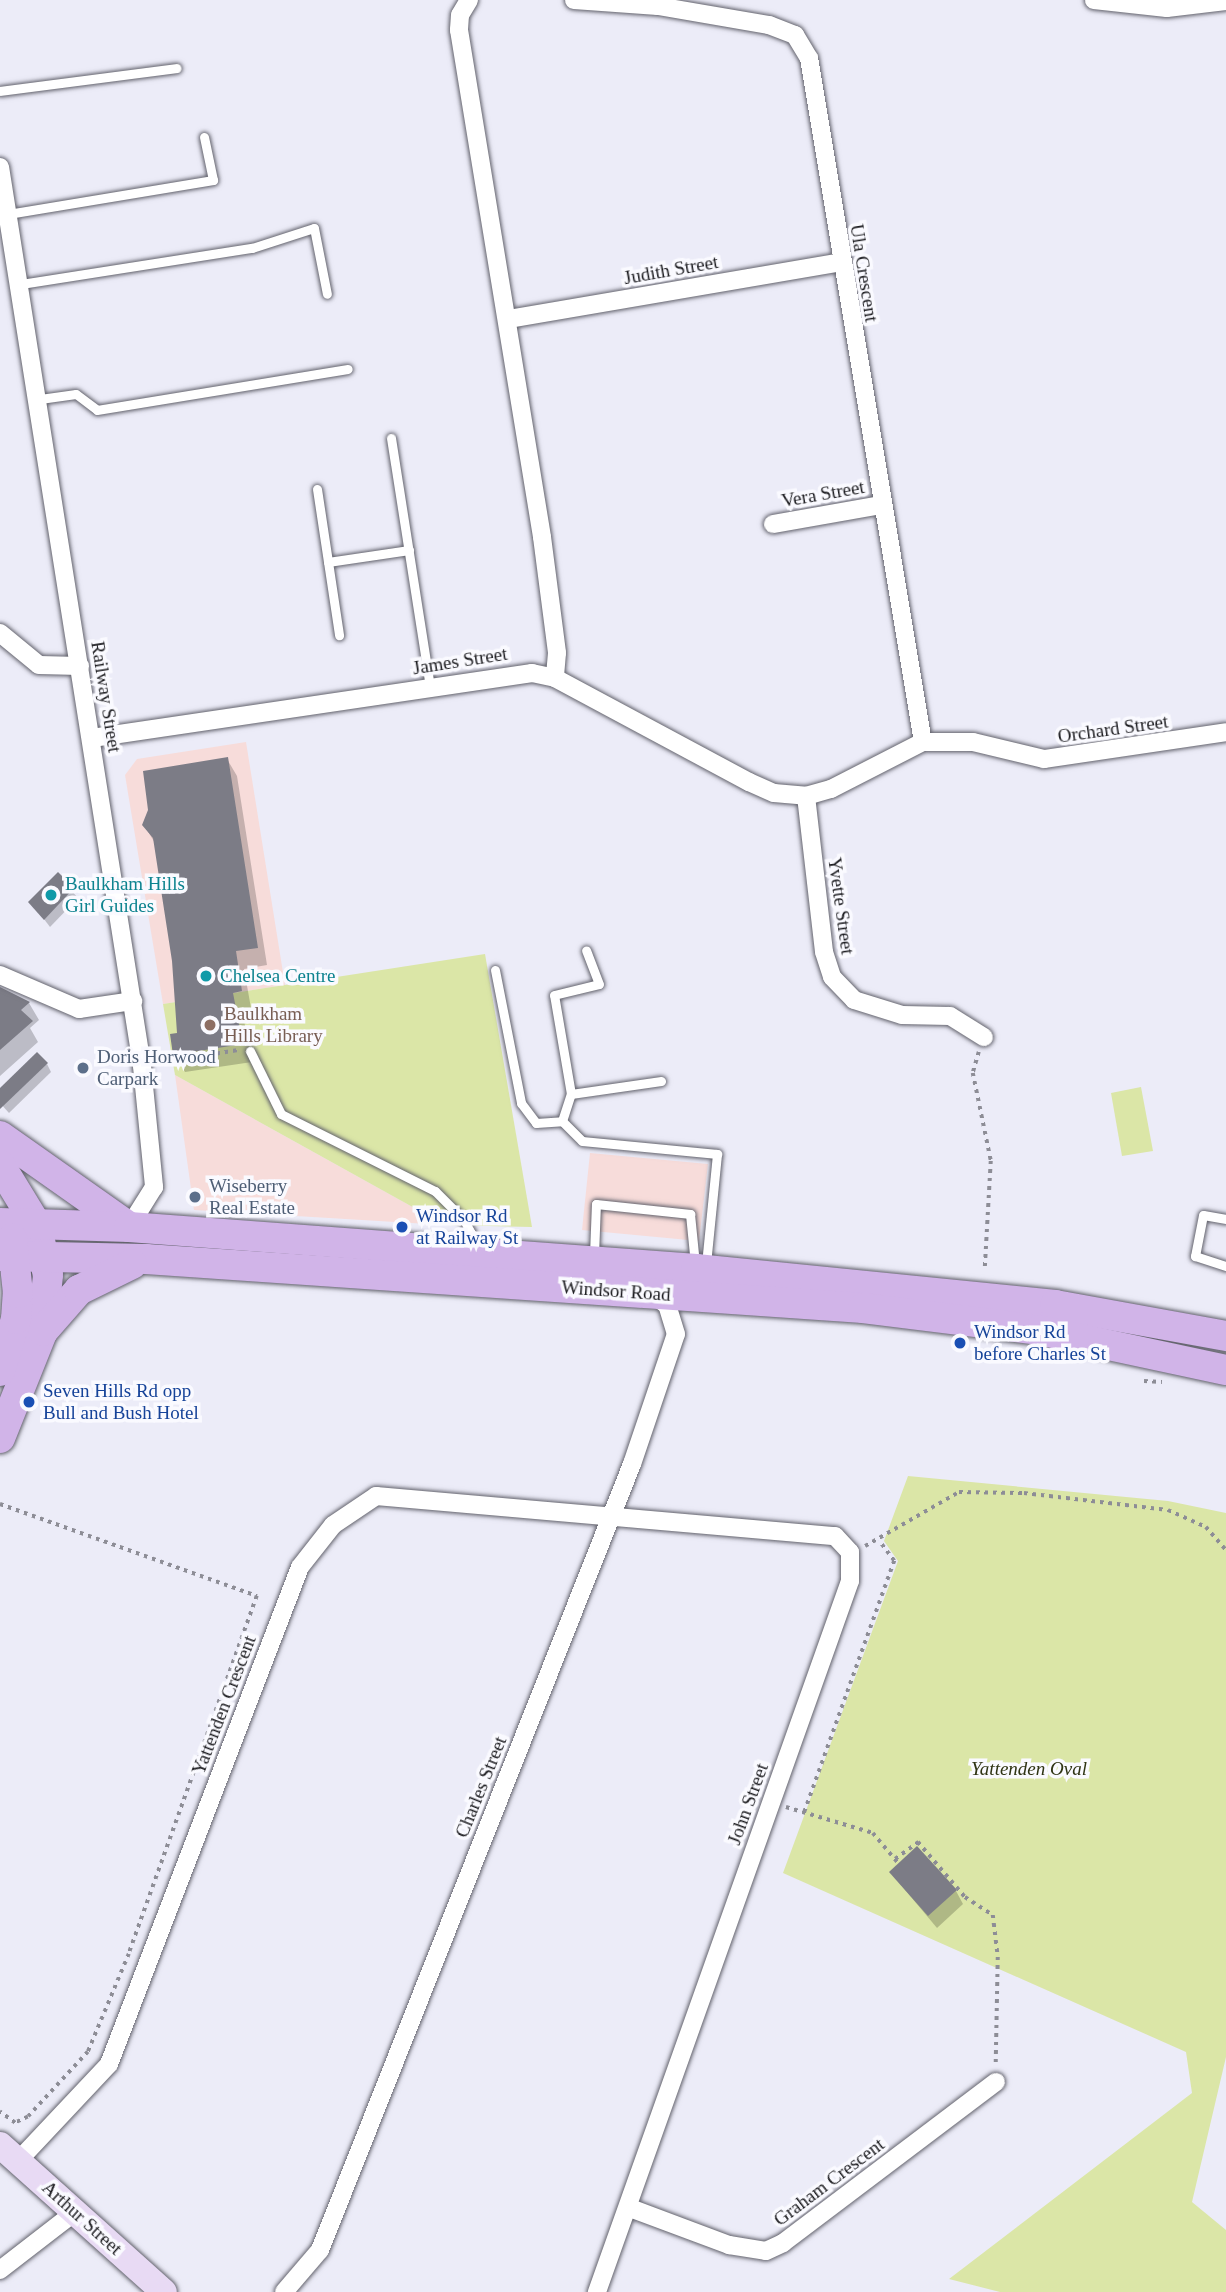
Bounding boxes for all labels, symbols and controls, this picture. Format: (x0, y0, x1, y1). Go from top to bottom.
street label: Ula Crescent (845, 222, 883, 324)
street label: Judith Street (622, 250, 720, 290)
street label: Vera Street (780, 475, 866, 513)
street label: Railway Street (86, 640, 126, 754)
street label: James Street (411, 642, 509, 680)
street label: Orchard Street (1056, 710, 1170, 748)
street label: Yvette Street (823, 856, 859, 956)
place label: Baulkham Hills Girl Guides (65, 873, 185, 917)
marker: Baulkham Hills Girl Guides (43, 887, 59, 903)
place label: Chelsea Centre (220, 965, 336, 987)
marker: Chelsea Centre (198, 968, 214, 984)
place label: Baulkham Hills Library (224, 1003, 323, 1047)
marker: Baulkham Hills Library (202, 1017, 218, 1033)
place label: Doris Horwood Carpark (97, 1046, 216, 1090)
marker: Doris Horwood Carpark (75, 1060, 91, 1076)
place label: Wiseberry Real Estate (209, 1175, 295, 1219)
marker: Wiseberry Real Estate (187, 1189, 203, 1205)
place label: Windsor Rd at Railway St (416, 1205, 518, 1249)
marker: Windsor Rd at Railway St (394, 1219, 410, 1235)
street label: Windsor Road (561, 1276, 671, 1306)
place label: Windsor Rd before Charles St (974, 1321, 1106, 1365)
marker: Windsor Rd before Charles St (952, 1335, 968, 1351)
place label: Seven Hills Rd opp Bull and Bush Hotel (43, 1380, 199, 1424)
marker: Seven Hills Rd opp Bull and Bush Hotel (21, 1394, 37, 1410)
street label: Yattenden Crescent (187, 1632, 261, 1778)
street label: Charles Street (450, 1733, 512, 1841)
park label: Yattenden Oval (971, 1758, 1087, 1780)
street label: John Street (723, 1760, 773, 1848)
street label: Graham Crescent (769, 2133, 889, 2231)
street label: Arthur Street (37, 2176, 127, 2260)

